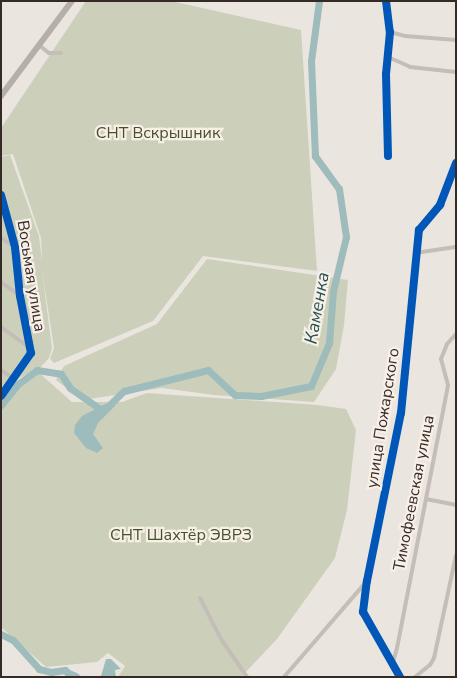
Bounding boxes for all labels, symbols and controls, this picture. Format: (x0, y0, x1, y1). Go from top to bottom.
park label: СНТ Вскрышник (96, 123, 220, 143)
street label: Восьмая улица (13, 219, 49, 333)
water label: Каменка (300, 270, 334, 346)
street label: улица Пожарского (362, 347, 404, 489)
street label: Тимофеевская улица (389, 414, 439, 572)
park label: СНТ Шахтёр ЭВРЗ (110, 525, 252, 545)

